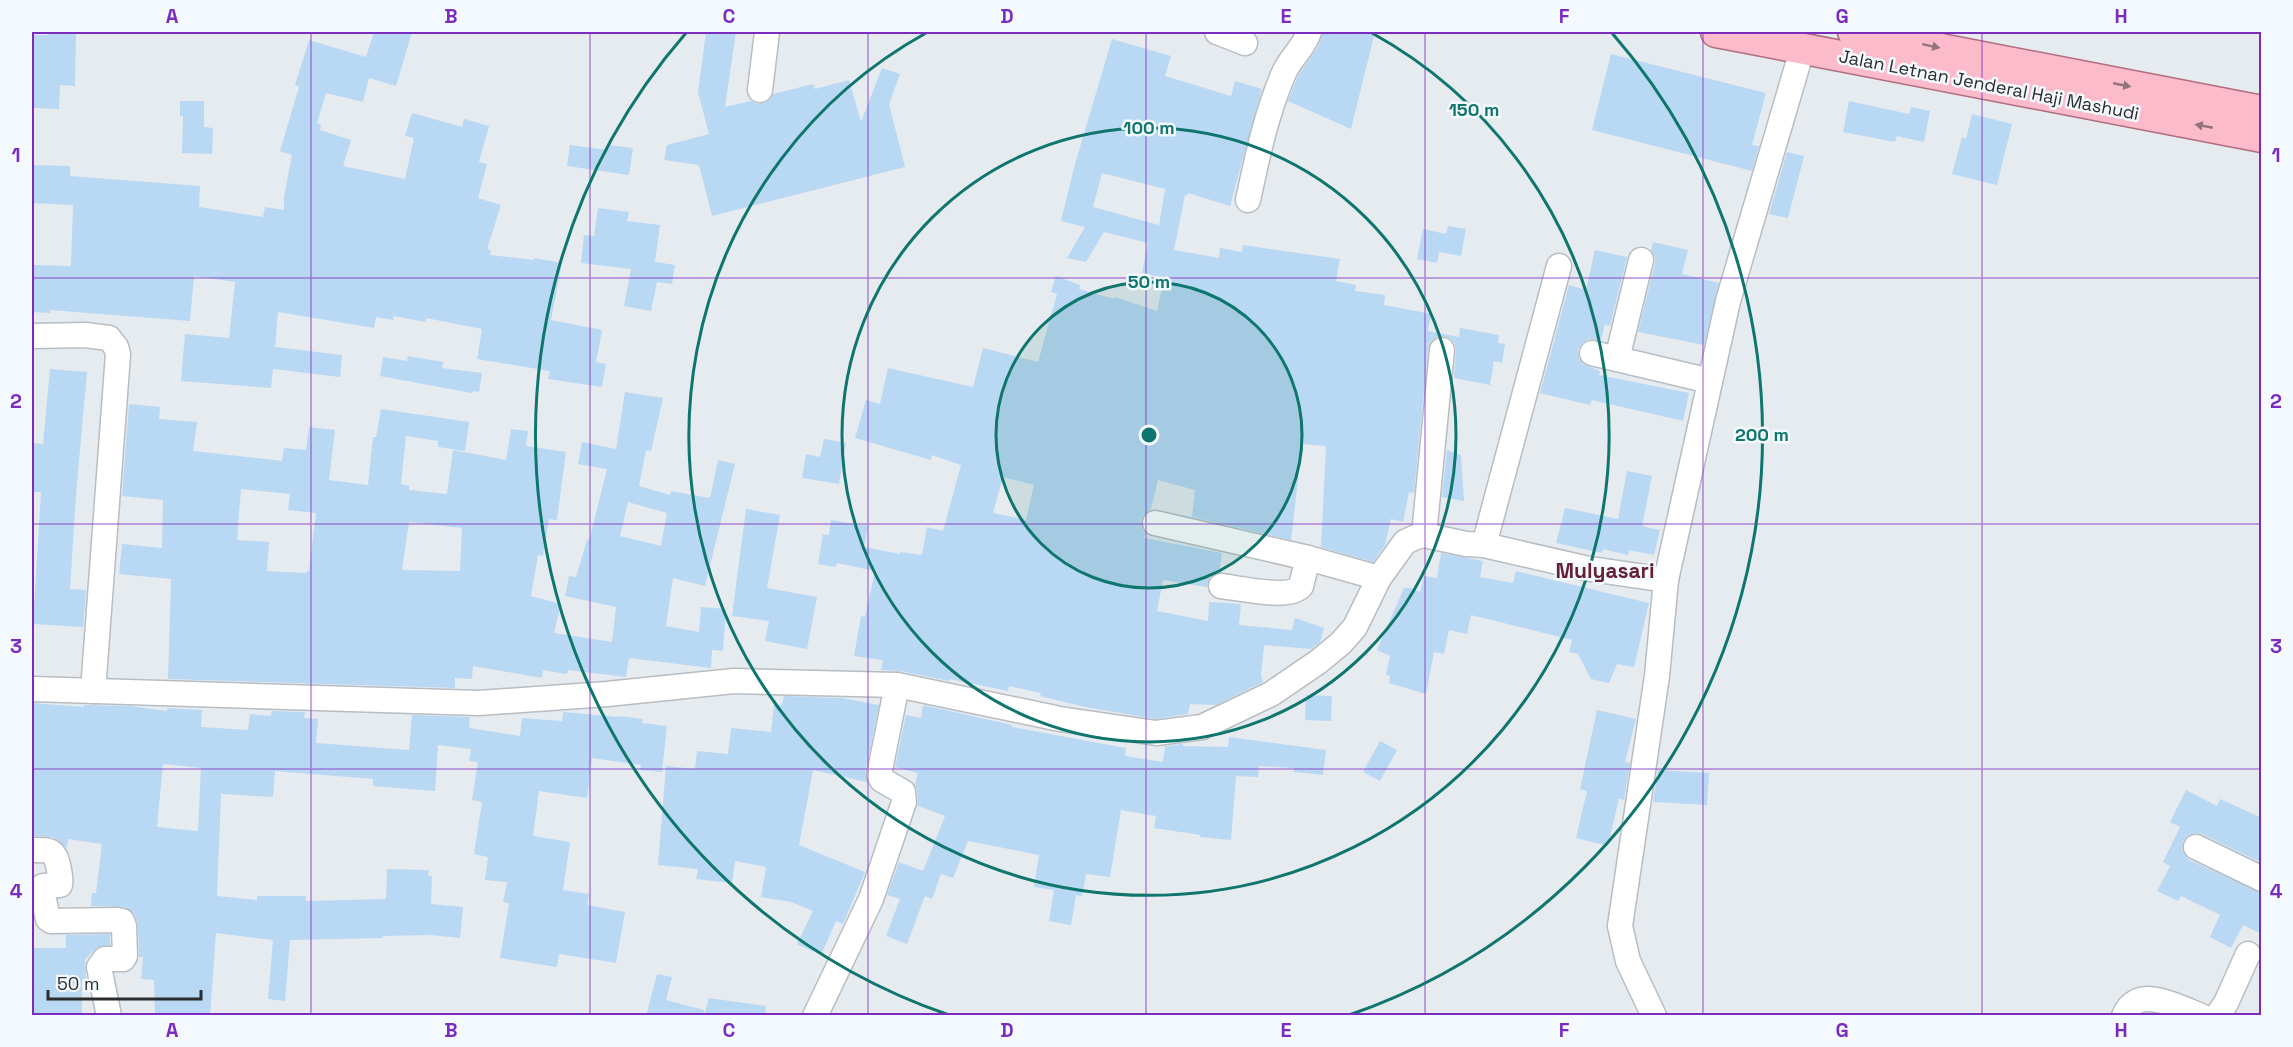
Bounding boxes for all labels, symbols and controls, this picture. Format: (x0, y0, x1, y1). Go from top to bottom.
text: A (166, 3, 179, 29)
text: B (444, 3, 458, 29)
text: C (723, 3, 736, 29)
text: D (1000, 3, 1014, 29)
text: E (1280, 3, 1292, 29)
text: F (1559, 3, 1570, 29)
text: G (1835, 3, 1849, 29)
text: H (2114, 3, 2128, 29)
one-way arrow (1922, 42, 1941, 51)
street label: Jalan Letnan Jenderal Haji Mashudi (1837, 44, 2141, 125)
one-way arrow (2113, 81, 2132, 90)
text: 150 m (1449, 98, 1499, 121)
text: 100 m (1123, 116, 1175, 139)
one-way arrow (2194, 121, 2213, 130)
text: 1 (11, 142, 21, 168)
text: 1 (2271, 142, 2281, 168)
text: 50 m (1128, 270, 1170, 293)
text: 2 (10, 388, 22, 414)
text: 2 (2270, 388, 2282, 414)
text: 200 m (1735, 423, 1789, 446)
centre of rings (1139, 425, 1159, 445)
district label: Mulyasari (1556, 557, 1655, 584)
text: 3 (10, 633, 22, 659)
text: 3 (2270, 633, 2282, 659)
text: 4 (10, 878, 23, 904)
text: 4 (2270, 878, 2283, 904)
scale bar (48, 963, 201, 1001)
text: 50 m (57, 972, 99, 995)
text: A (166, 1017, 179, 1043)
text: B (444, 1017, 458, 1043)
text: C (723, 1017, 736, 1043)
text: D (1000, 1017, 1014, 1043)
text: E (1280, 1017, 1292, 1043)
text: F (1559, 1017, 1570, 1043)
text: G (1835, 1017, 1849, 1043)
text: H (2114, 1017, 2128, 1043)

